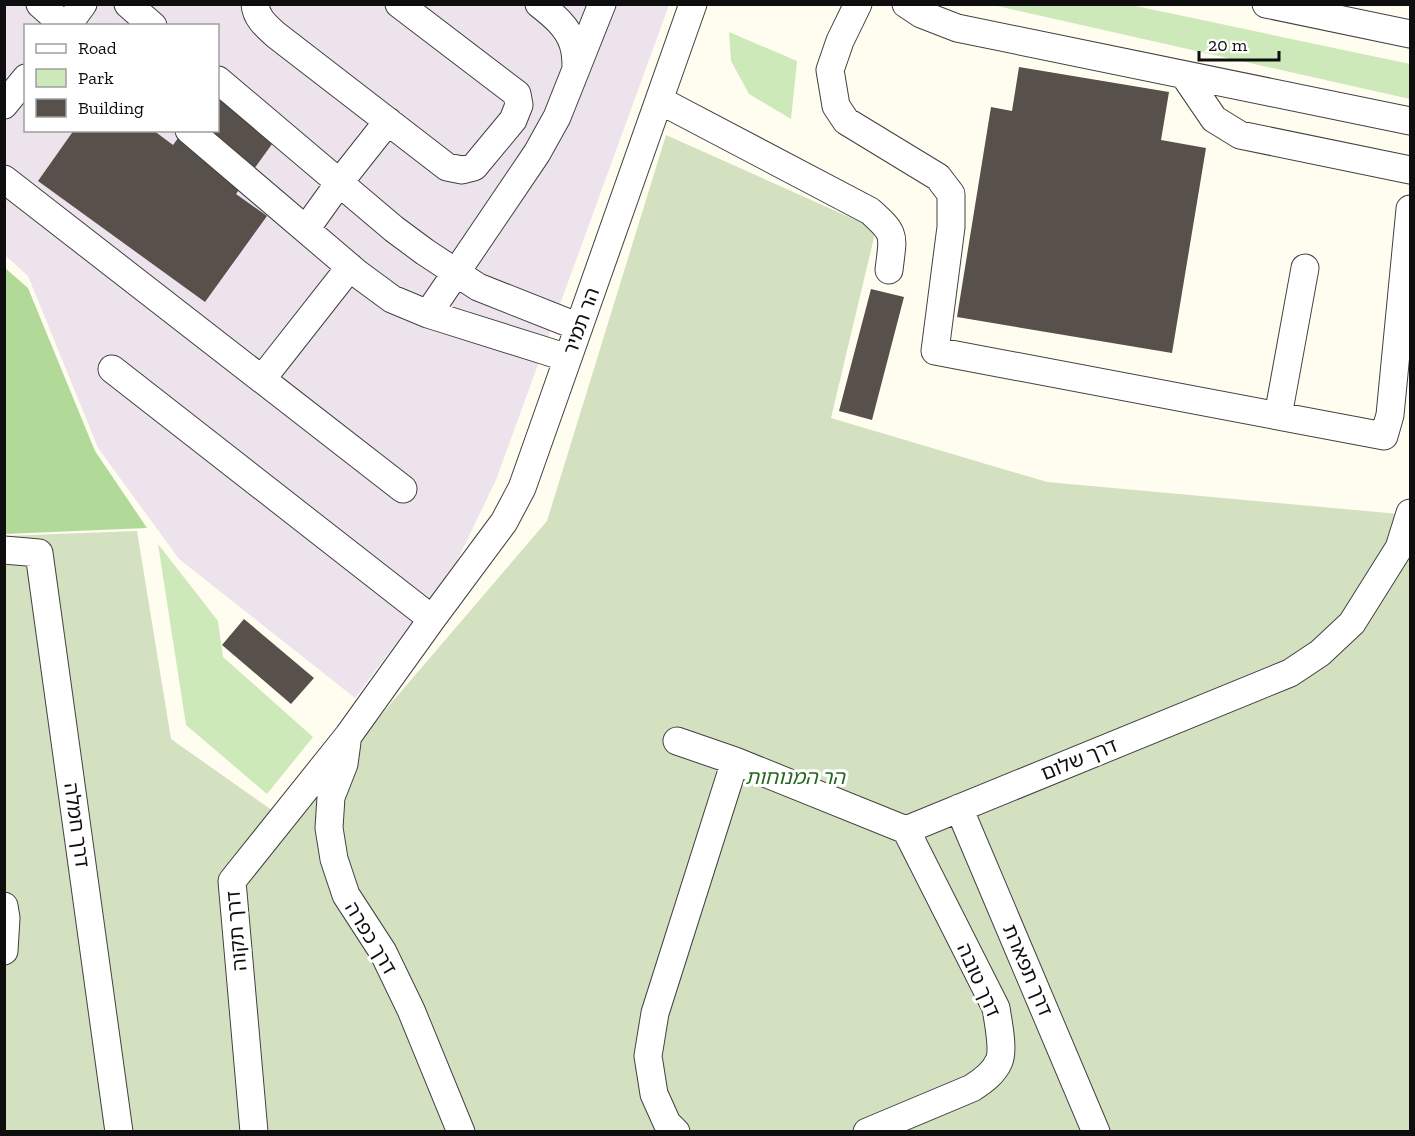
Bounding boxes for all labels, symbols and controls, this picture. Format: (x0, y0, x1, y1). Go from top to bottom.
legend (24, 24, 219, 132)
scale bar (1199, 24, 1278, 62)
text: 20 m (1208, 34, 1248, 56)
text: Road (78, 37, 117, 59)
text: Park (78, 67, 114, 89)
text: Building (78, 97, 144, 119)
street label: הר תמיר (558, 284, 604, 358)
street label: דרך שלום (1037, 733, 1121, 785)
park label: הר המנוחות (745, 765, 846, 789)
street label: דרך חמלה (59, 781, 95, 869)
street label: דרך תקוה (221, 890, 251, 972)
street label: דרך כפרה (340, 897, 402, 979)
street label: דרך תפארת (998, 921, 1058, 1020)
street label: דרך טובה (952, 939, 1006, 1021)

